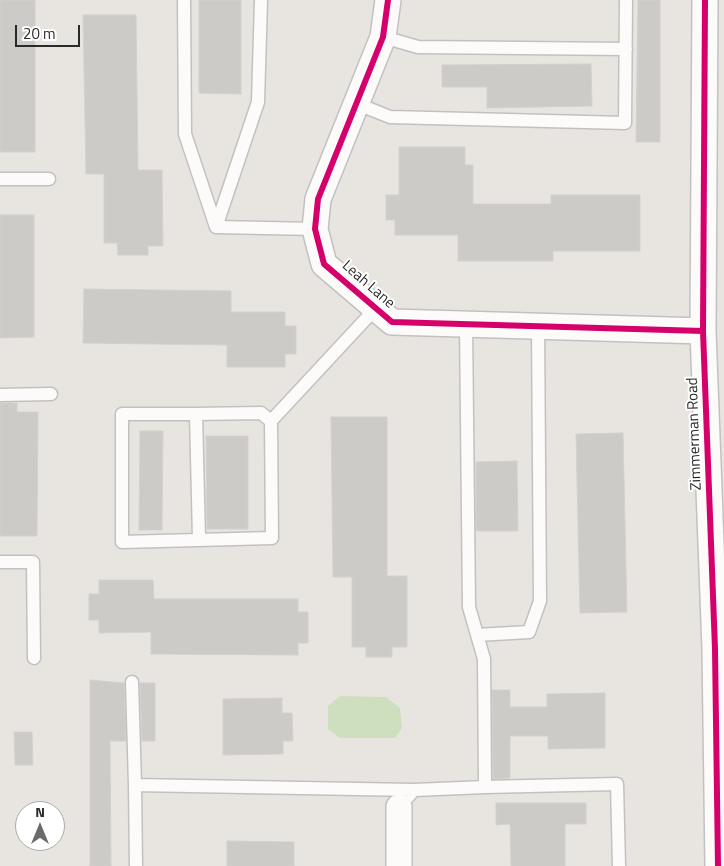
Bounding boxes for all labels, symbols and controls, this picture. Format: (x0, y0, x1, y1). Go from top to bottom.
scale bar (18, 15, 82, 47)
text: 20 m (23, 22, 56, 45)
street label: Leah Lane (338, 257, 398, 313)
street label: Zimmerman Road (684, 377, 706, 491)
north arrow (15, 801, 65, 851)
text: N (35, 801, 45, 822)

